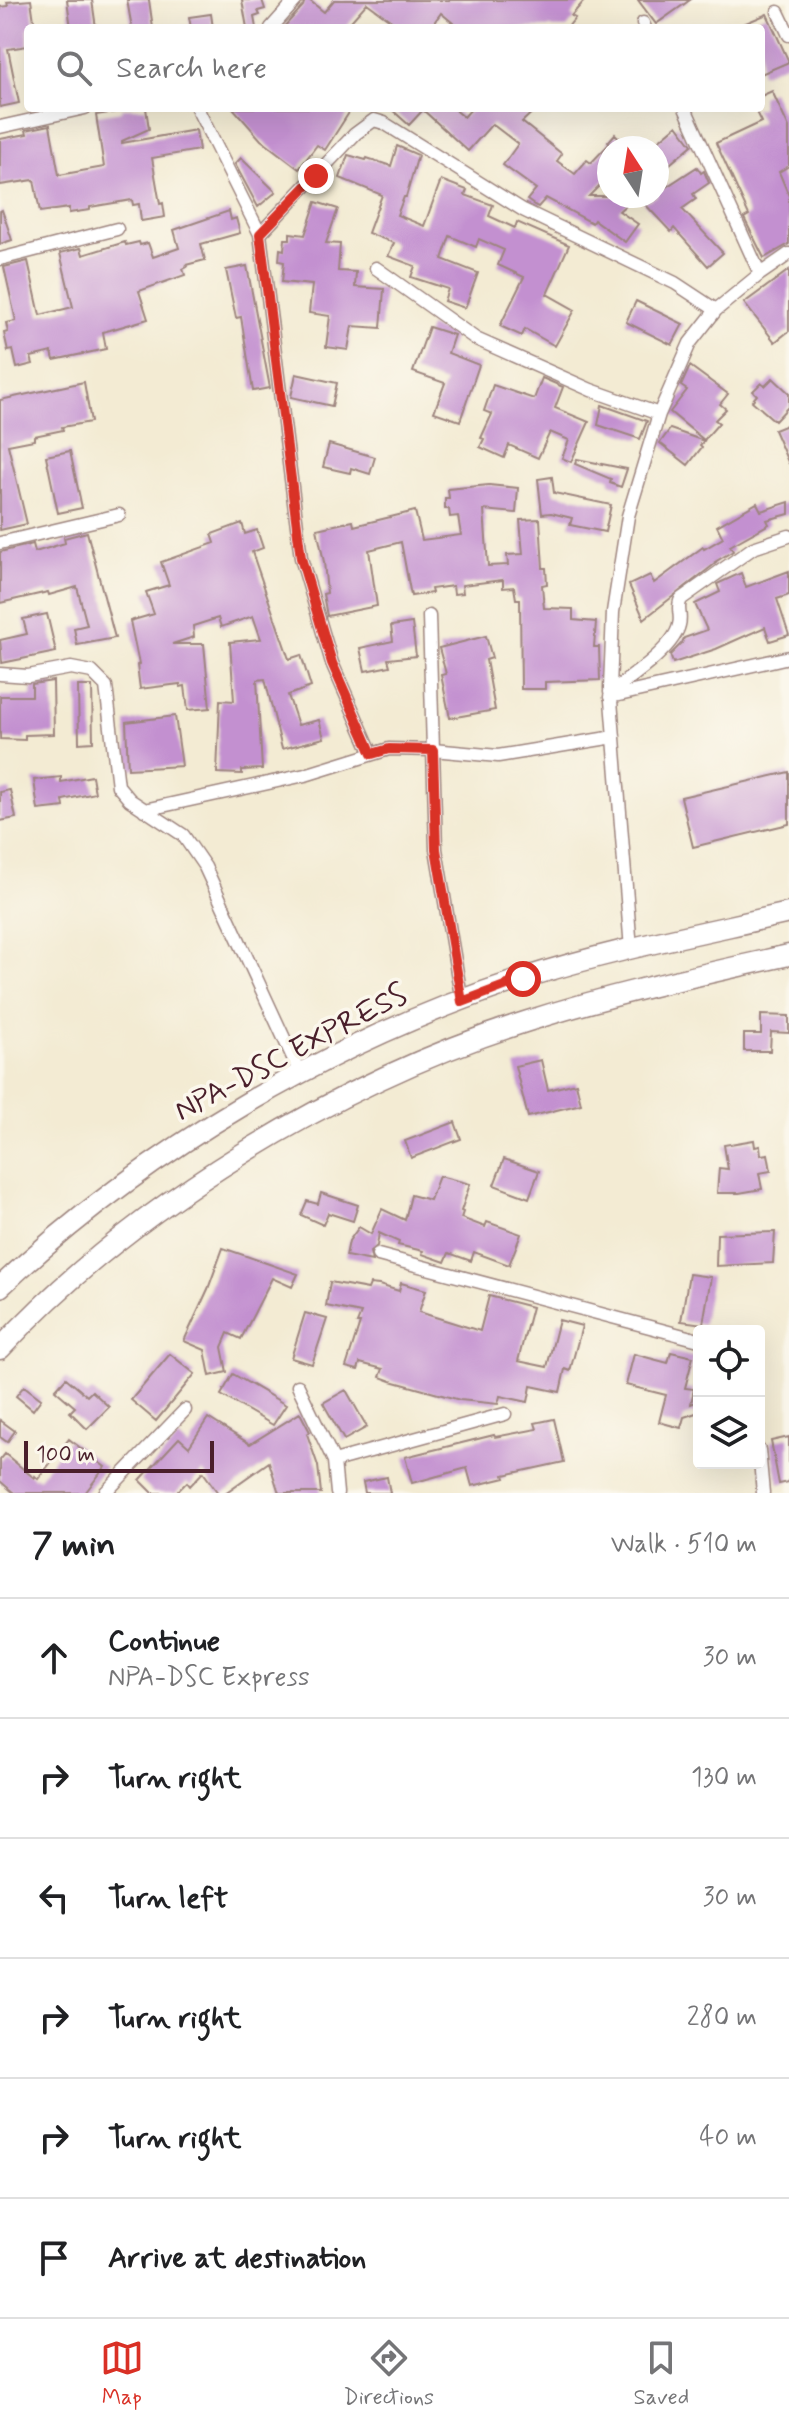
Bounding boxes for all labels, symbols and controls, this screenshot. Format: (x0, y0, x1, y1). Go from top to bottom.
search box (24, 24, 765, 112)
icon: search (52, 46, 96, 90)
text: Search here (116, 49, 267, 88)
north arrow (597, 136, 669, 208)
route end (298, 158, 334, 194)
route start (505, 961, 541, 997)
street label: NPA-DSC EXPRESS (168, 975, 414, 1131)
map controls (693, 1325, 765, 1469)
button: locate (693, 1325, 765, 1397)
button: layers (693, 1397, 765, 1469)
scale bar (24, 1437, 214, 1473)
text: 100 m (36, 1441, 95, 1469)
text: 7 min (32, 1523, 116, 1568)
text: Walk · 510 m (611, 1528, 757, 1562)
text: Continue (108, 1622, 220, 1661)
icon: ahead (32, 1636, 76, 1680)
text: 30 m (703, 1641, 757, 1675)
text: NPA-DSC Express (108, 1661, 310, 1695)
icon: right (32, 1756, 76, 1800)
text: Turn right (108, 1759, 241, 1798)
text: 130 m (691, 1761, 757, 1795)
icon: left (32, 1876, 76, 1920)
text: Turn left (108, 1879, 228, 1918)
text: 30 m (703, 1881, 757, 1915)
icon: right (32, 1996, 76, 2040)
text: Turn right (108, 1999, 241, 2038)
text: 280 m (687, 2001, 757, 2035)
icon: right (32, 2116, 76, 2160)
text: Turn right (108, 2119, 241, 2158)
text: 40 m (699, 2121, 757, 2155)
icon: arrive (32, 2236, 76, 2280)
text: Arrive at destination (108, 2239, 366, 2278)
tab: Map (100, 2336, 144, 2412)
tab: Directions (343, 2336, 434, 2412)
tab: Saved (634, 2336, 689, 2412)

